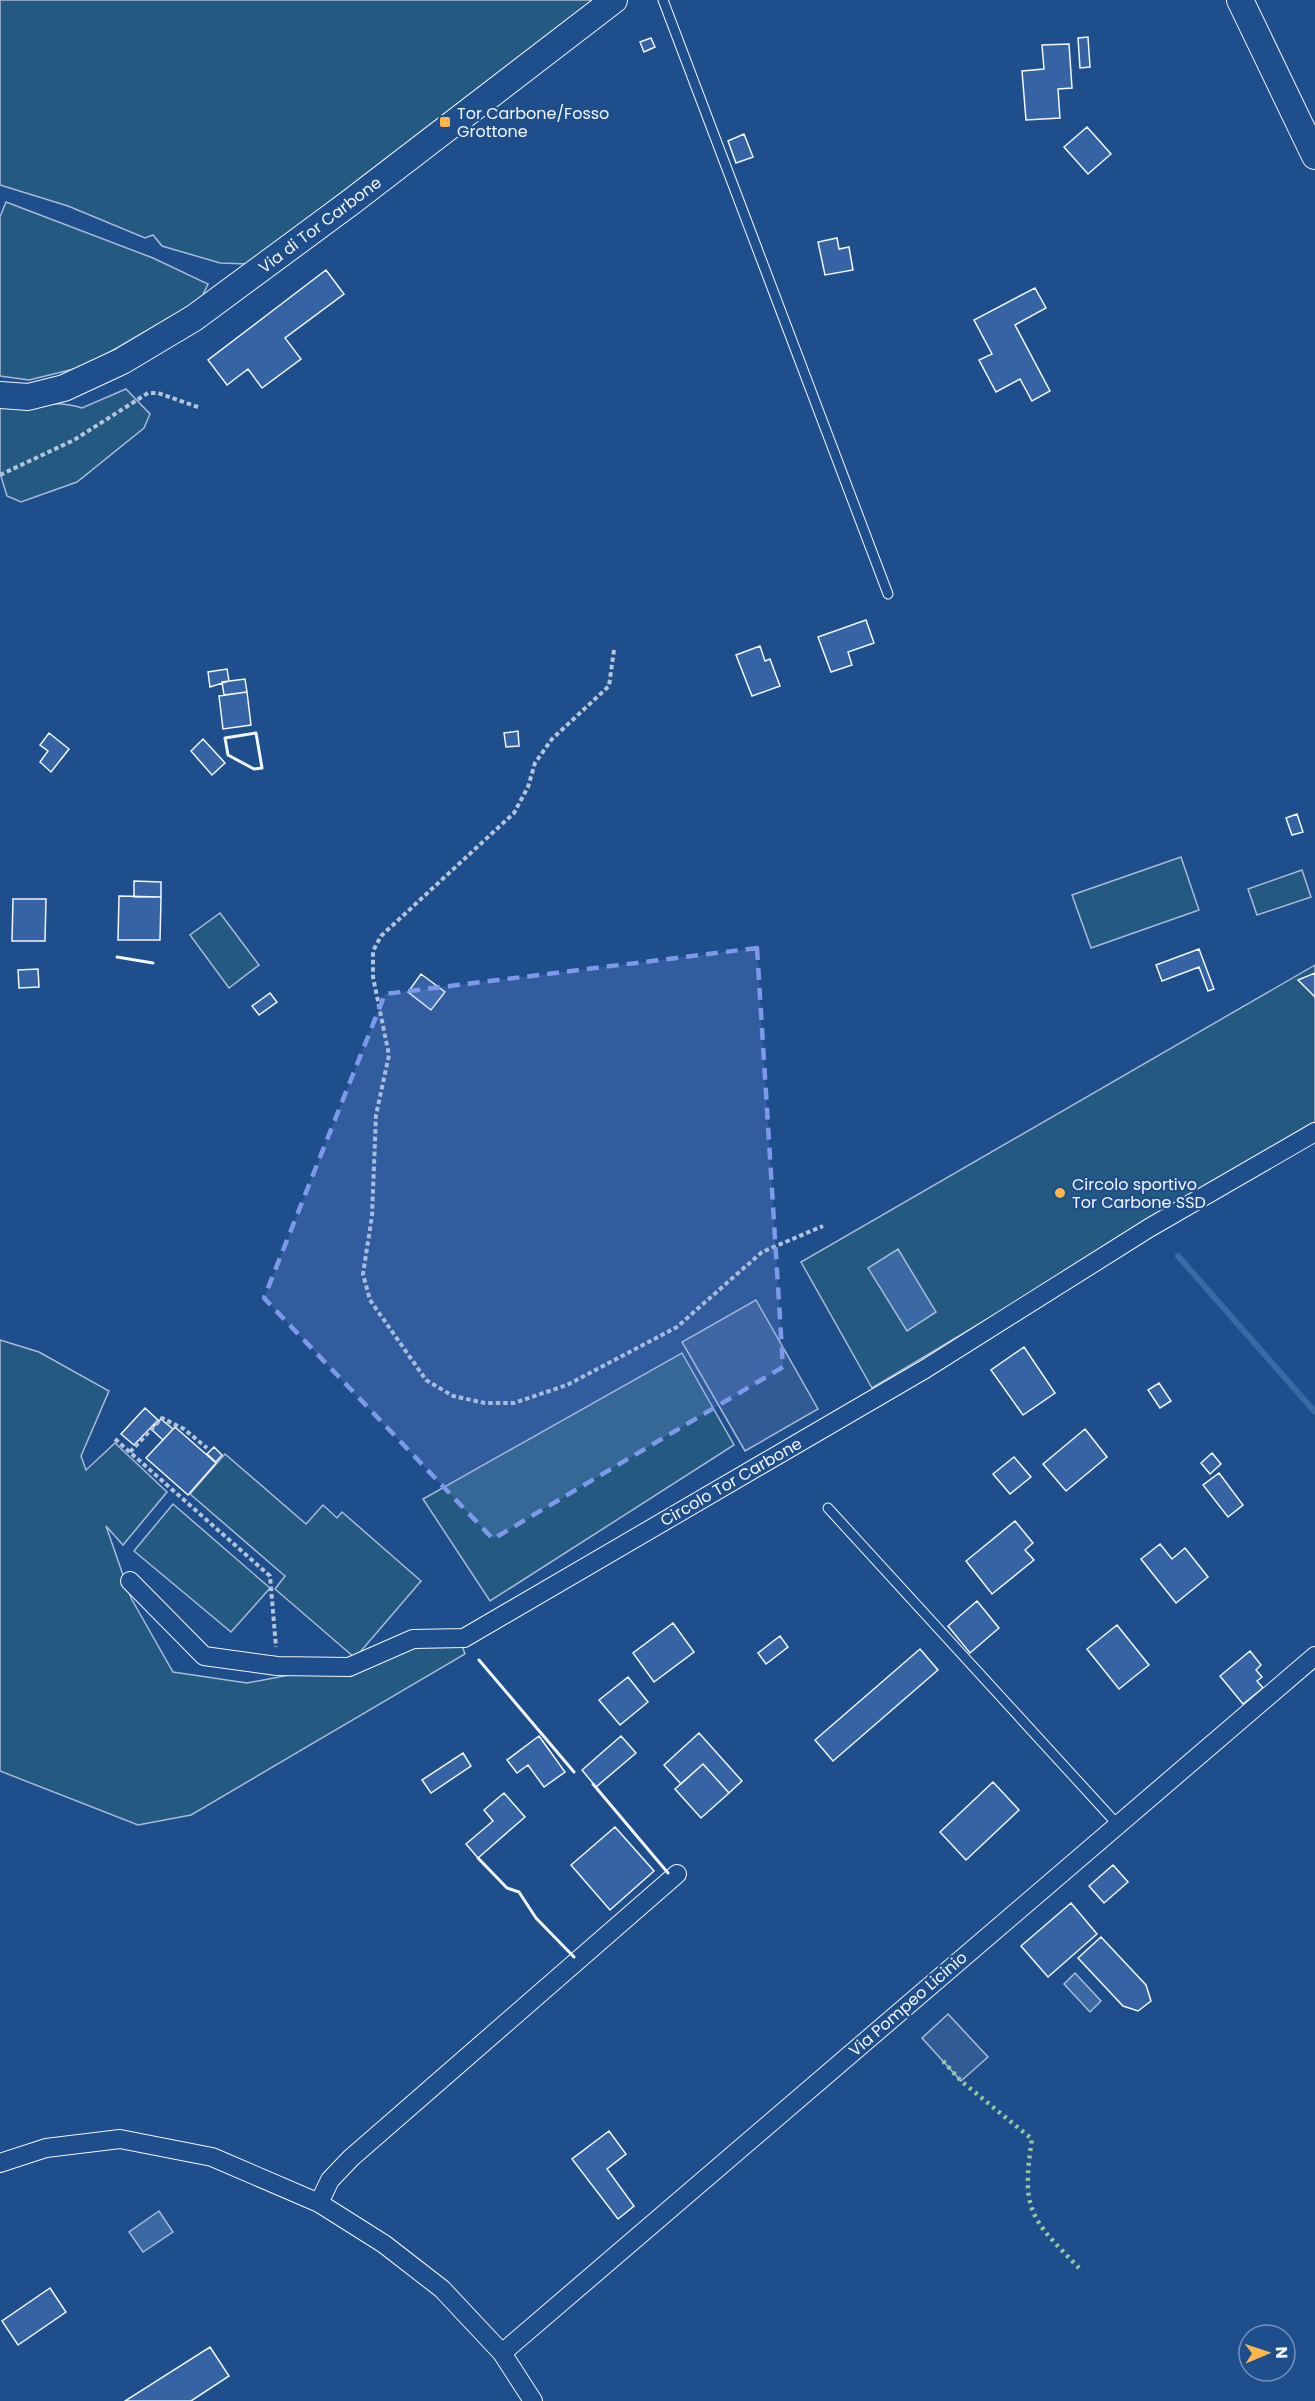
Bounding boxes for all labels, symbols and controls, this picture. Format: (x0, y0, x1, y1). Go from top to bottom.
place label: Tor Carbone/Fosso Grottone (457, 102, 609, 143)
marker: Tor Carbone/Fosso Grottone (438, 115, 452, 129)
street label: Via di Tor Carbone (254, 171, 386, 279)
place label: Circolo sportivo Tor Carbone SSD (1072, 1173, 1206, 1214)
marker: Circolo sportivo Tor Carbone SSD (1053, 1186, 1067, 1200)
street label: Circolo Tor Carbone (656, 1432, 806, 1532)
street label: Via Pompeo Licinio (844, 1946, 972, 2062)
north arrow (1237, 2323, 1297, 2383)
text: N (1270, 2346, 1293, 2359)

